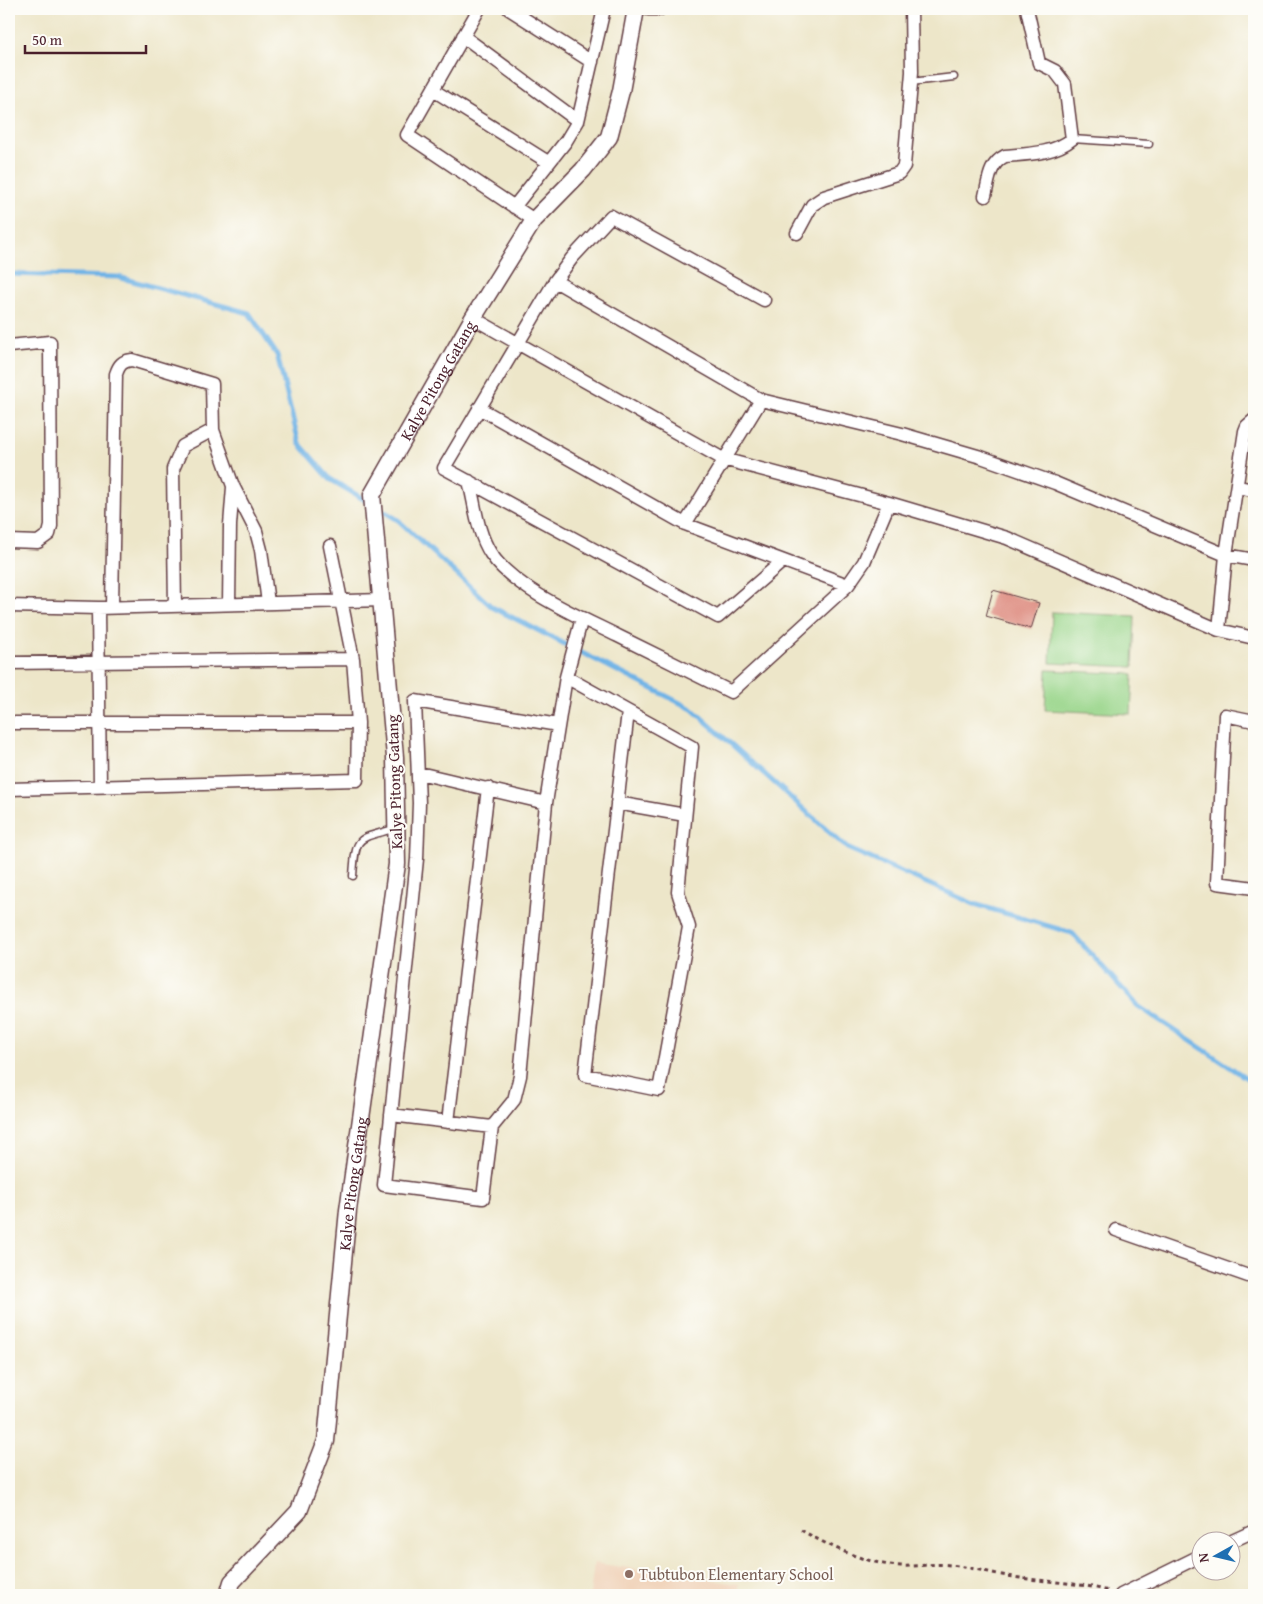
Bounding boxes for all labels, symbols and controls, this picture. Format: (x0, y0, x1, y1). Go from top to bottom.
scale bar (25, 22, 146, 54)
text: 50 m (32, 29, 63, 50)
street label: Kalye Pitong Gatang (394, 316, 481, 445)
street label: Kalye Pitong Gatang (380, 714, 408, 850)
street label: Kalye Pitong Gatang (332, 1115, 373, 1252)
north arrow (1190, 1532, 1240, 1582)
text: N (1192, 1551, 1214, 1564)
place label: Tubtubon Elementary School (639, 1562, 834, 1586)
marker: Tubtubon Elementary School (623, 1568, 635, 1580)

